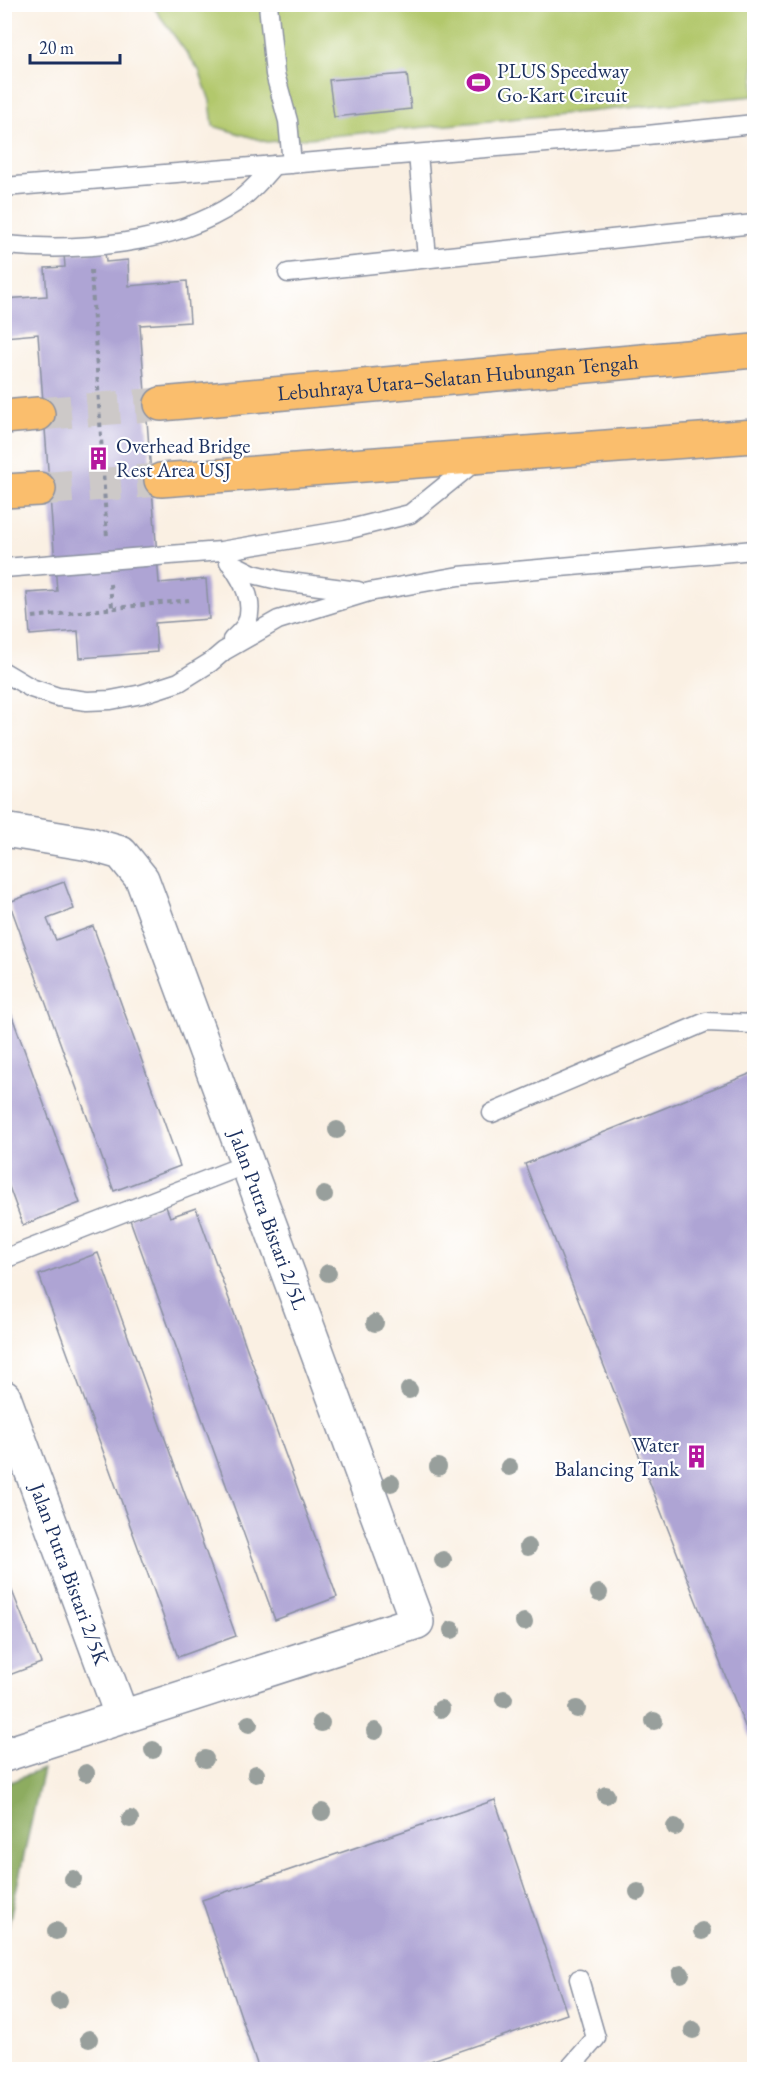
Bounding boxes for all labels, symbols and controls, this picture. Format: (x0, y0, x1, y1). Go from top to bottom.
scale bar (30, 27, 120, 65)
text: 20 m (39, 36, 74, 59)
place label: PLUS Speedway Go-Kart Circuit (497, 57, 630, 108)
sports icon: PLUS Speedway Go-Kart Circuit (466, 70, 492, 96)
street label: Lebuhraya Utara–Selatan Hubungan Tengah (276, 347, 640, 407)
place label: Overhead Bridge Rest Area USJ (116, 432, 251, 483)
building icon: Overhead Bridge Rest Area USJ (85, 445, 111, 471)
street label: Jalan Putra Bistari 2/5L (222, 1124, 314, 1314)
place label: Water Balancing Tank (554, 1431, 680, 1482)
building icon: Water Balancing Tank (684, 1444, 710, 1470)
street label: Jalan Putra Bistari 2/5K (23, 1478, 116, 1669)

